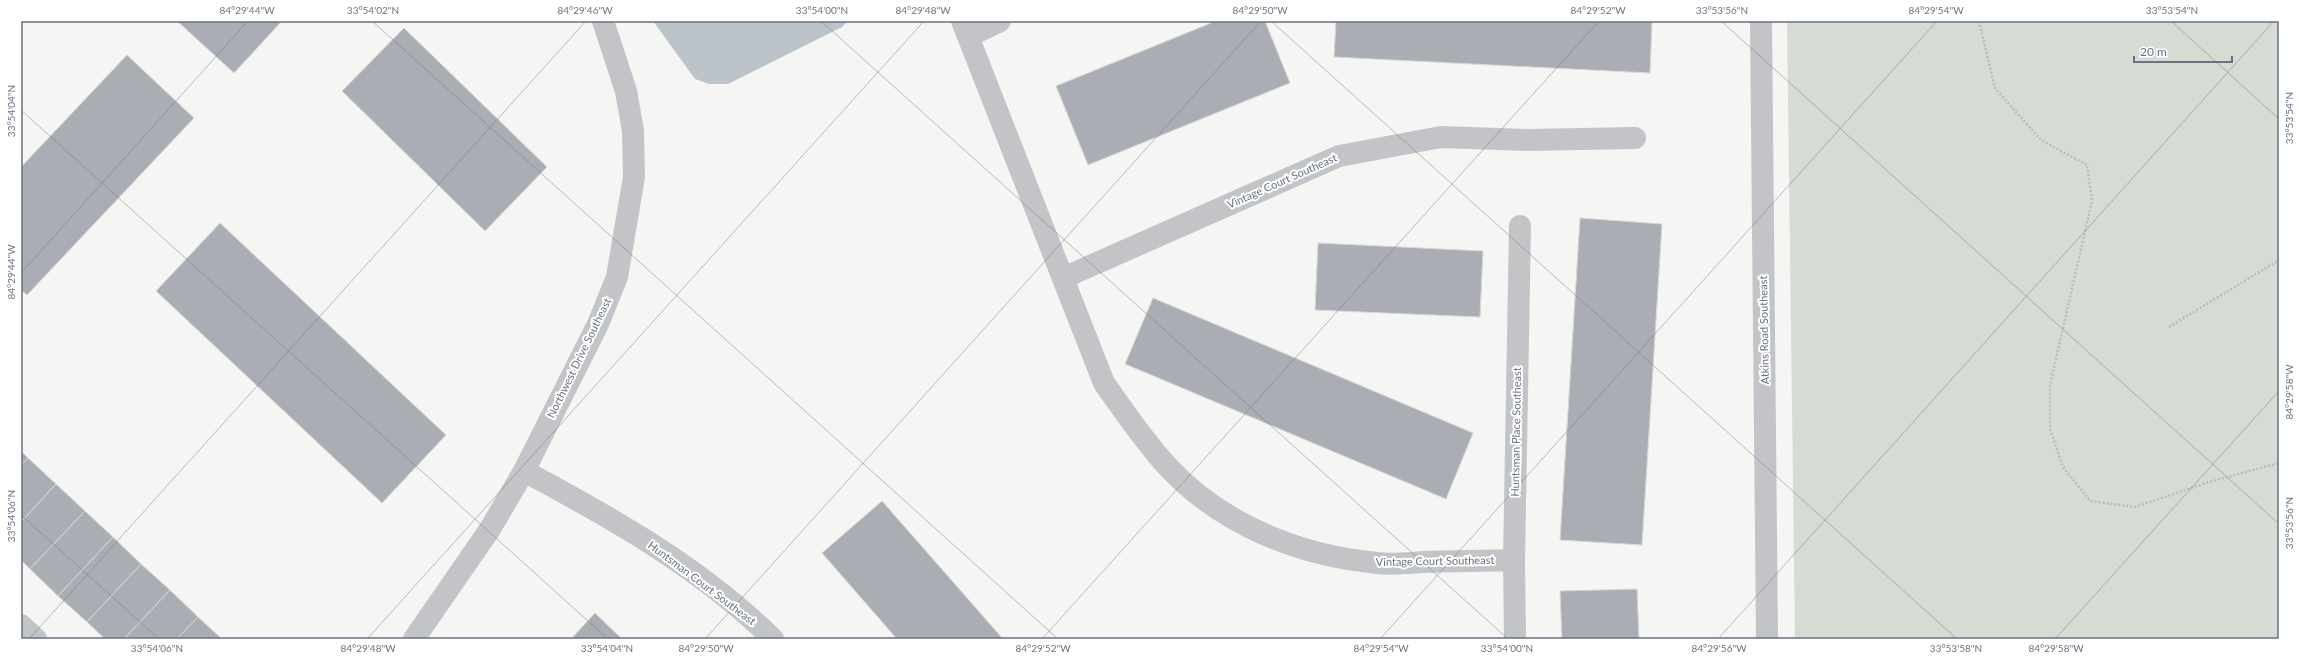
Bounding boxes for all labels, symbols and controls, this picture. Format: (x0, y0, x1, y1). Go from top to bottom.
text: 84°29'44"W (219, 4, 275, 16)
text: 33°54'02"N (347, 4, 399, 16)
text: 84°29'46"W (557, 4, 613, 16)
text: 33°54'00"N (796, 4, 848, 16)
text: 84°29'48"W (895, 4, 951, 16)
text: 84°29'50"W (1232, 4, 1288, 16)
text: 84°29'52"W (1570, 4, 1626, 16)
text: 33°53'56"N (1696, 4, 1748, 16)
text: 84°29'54"W (1908, 4, 1964, 16)
text: 33°53'54"N (2146, 4, 2198, 16)
scale bar (2134, 38, 2232, 64)
text: 20 m (2140, 44, 2167, 59)
text: 33°54'04"N (5, 85, 17, 137)
text: 33°53'54"N (2283, 92, 2295, 144)
street label: Vintage Court Southeast (1225, 150, 1339, 211)
text: 84°29'44"W (5, 244, 17, 300)
street label: Atkins Road Southeast (1756, 276, 1771, 384)
street label: Northwest Drive Southeast (544, 296, 613, 420)
text: 84°29'58"W (2283, 364, 2295, 420)
street label: Huntsman Place Southeast (1508, 367, 1523, 497)
text: 33°54'06"N (5, 490, 17, 542)
text: 33°53'56"N (2283, 497, 2295, 549)
street label: Huntsman Court Southeast (646, 538, 759, 627)
street label: Vintage Court Southeast (1376, 553, 1494, 568)
text: 33°54'06"N (131, 642, 183, 654)
text: 84°29'48"W (340, 642, 396, 654)
text: 33°54'04"N (581, 642, 633, 654)
text: 84°29'50"W (678, 642, 734, 654)
text: 84°29'52"W (1015, 642, 1071, 654)
text: 84°29'54"W (1353, 642, 1409, 654)
text: 33°54'00"N (1481, 642, 1533, 654)
text: 84°29'56"W (1691, 642, 1747, 654)
text: 33°53'58"N (1930, 642, 1982, 654)
text: 84°29'58"W (2028, 642, 2084, 654)

